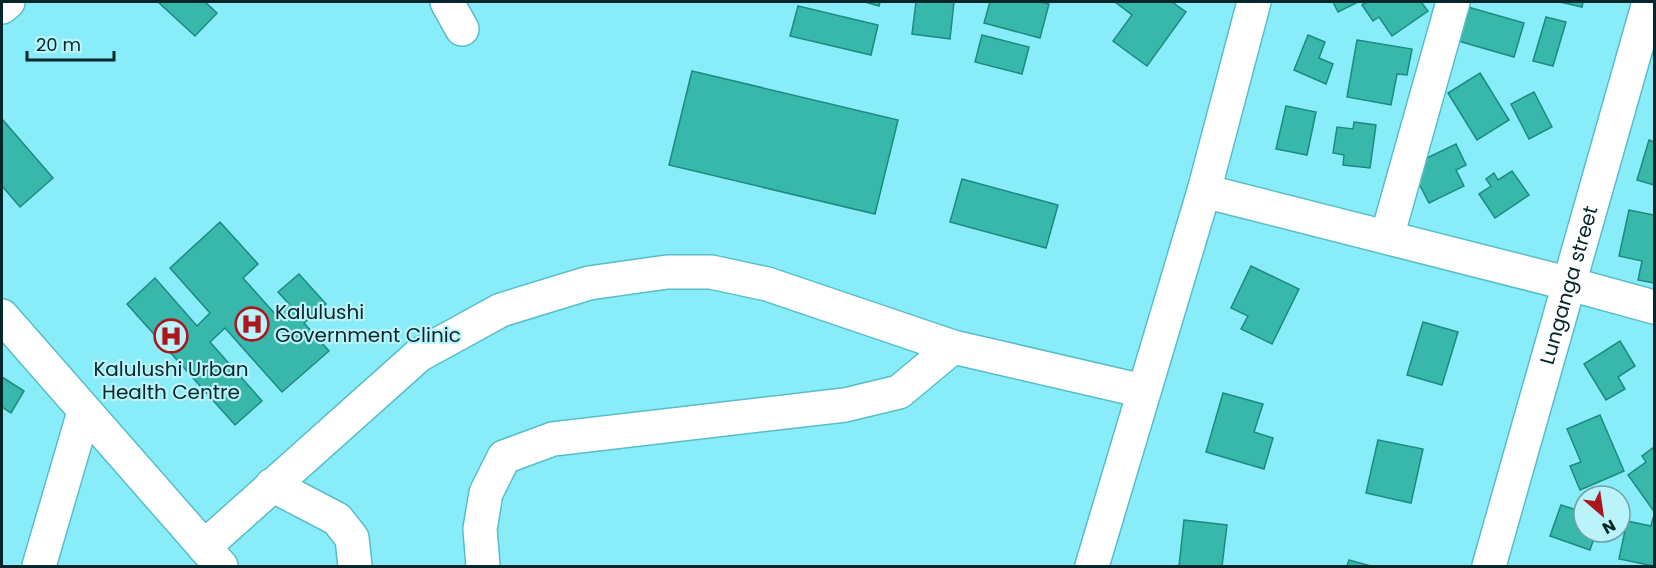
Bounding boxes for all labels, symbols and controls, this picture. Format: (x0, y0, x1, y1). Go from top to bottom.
scale bar (27, 24, 114, 62)
text: 20 m (36, 32, 81, 57)
street label: Lunganga street (1533, 202, 1605, 368)
place label: Kalulushi Government Clinic (275, 298, 461, 349)
hospital icon: Kalulushi Government Clinic (234, 306, 270, 342)
hospital icon: Kalulushi Urban Health Centre (153, 318, 189, 354)
place label: Kalulushi Urban Health Centre (93, 355, 249, 406)
north arrow (1572, 484, 1632, 544)
text: N (1598, 514, 1620, 540)

